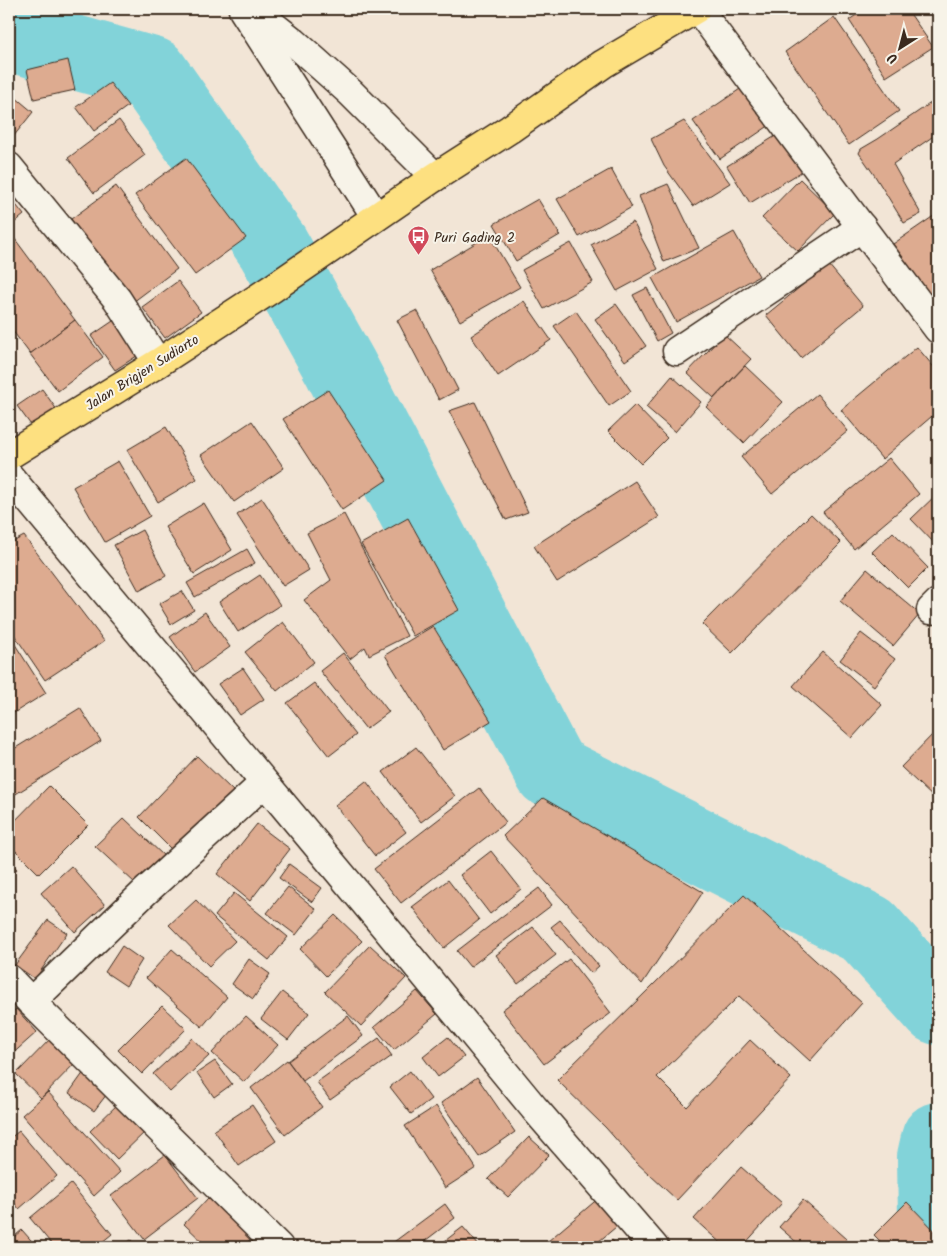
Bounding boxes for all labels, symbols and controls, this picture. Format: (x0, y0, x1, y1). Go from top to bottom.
north arrow (874, 22, 924, 72)
text: U (883, 46, 903, 69)
bus stop icon: Puri Gading 2 (406, 225, 430, 256)
place label: Puri Gading 2 (434, 227, 515, 249)
street label: Jalan Brigjen Sudiarto (82, 329, 204, 417)

